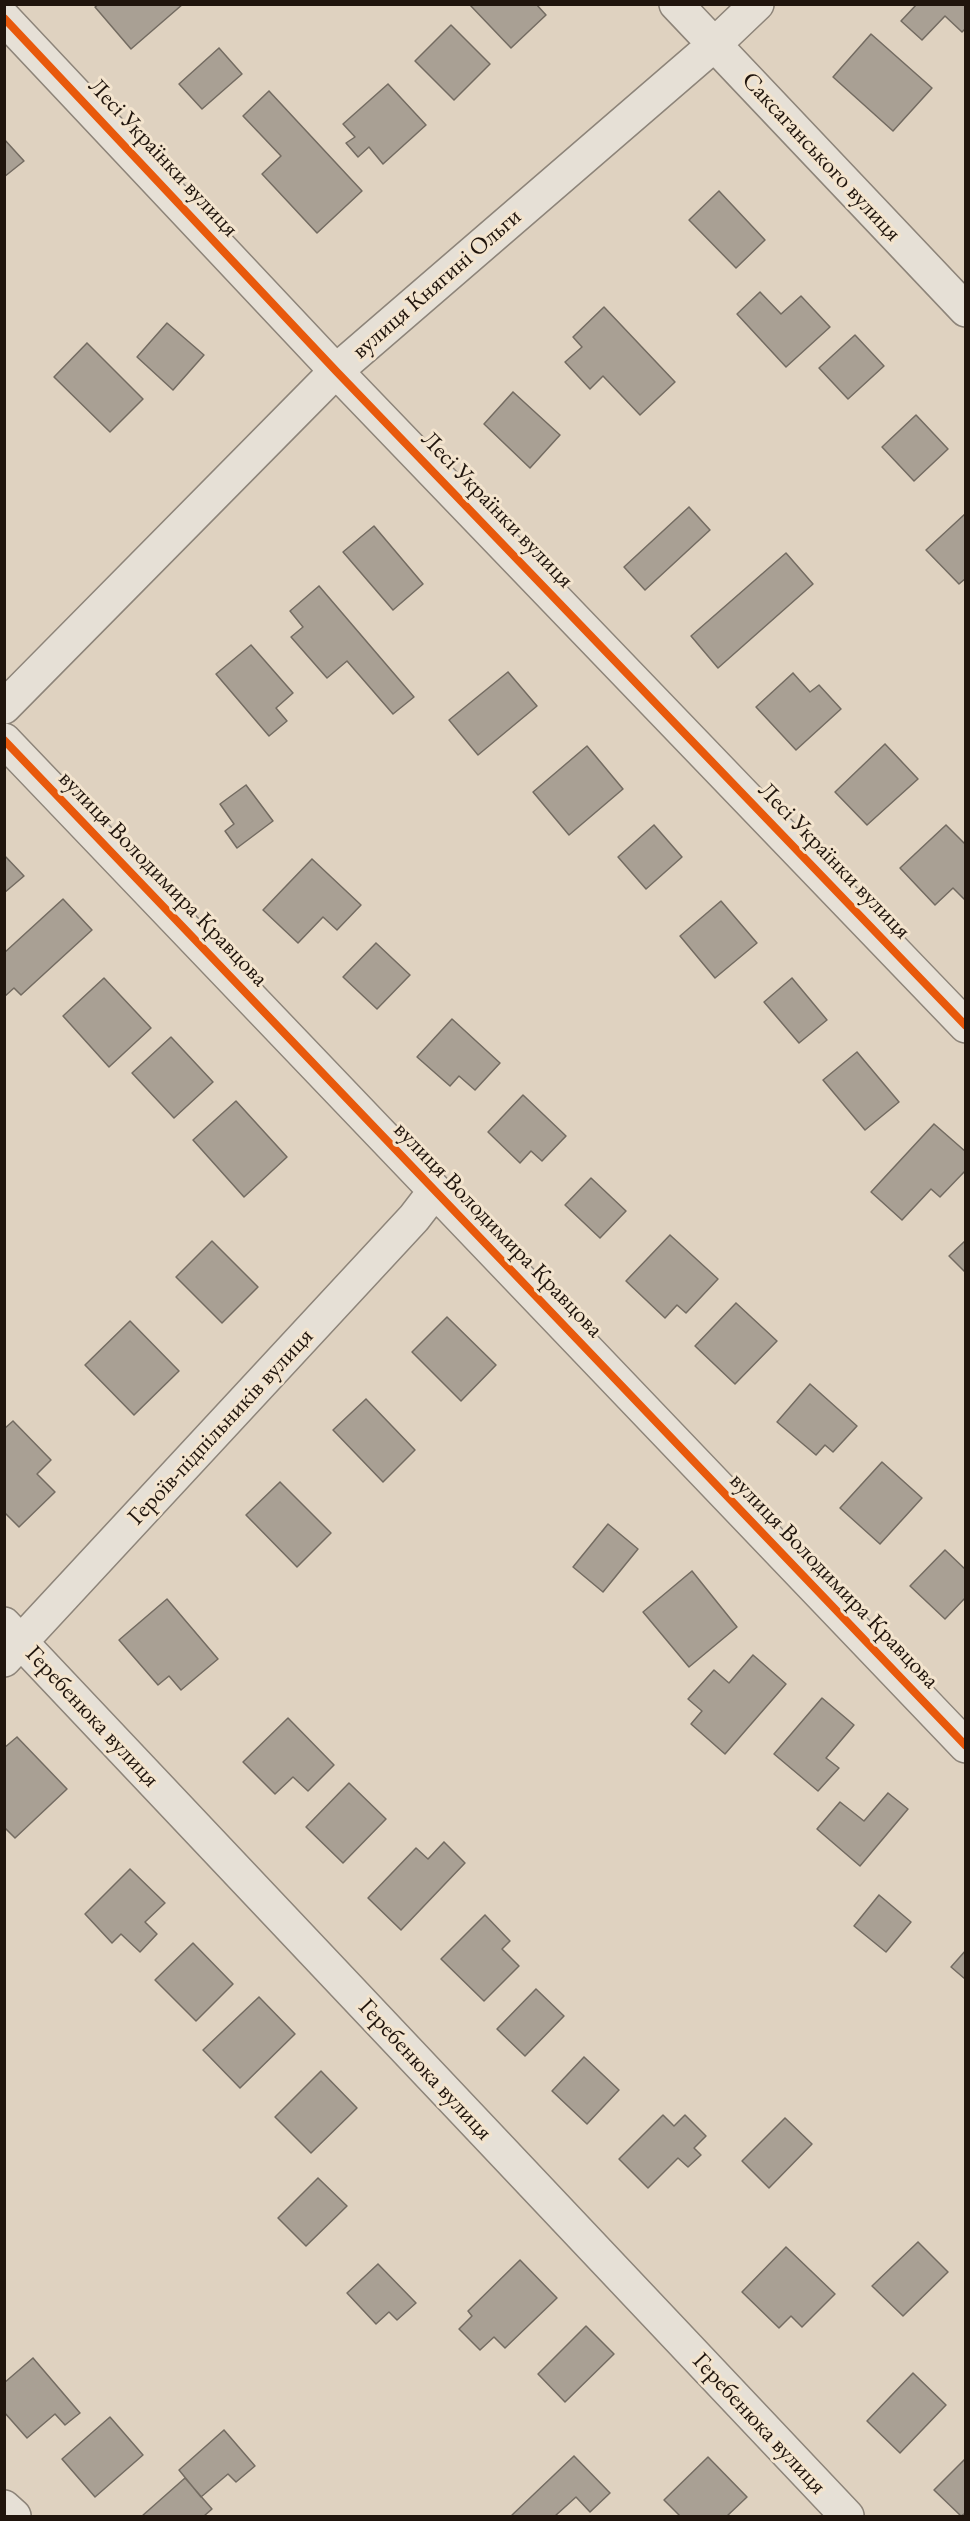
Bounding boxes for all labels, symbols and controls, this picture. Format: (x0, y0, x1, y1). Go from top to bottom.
street label: Саксаганського вулиця (735, 66, 907, 248)
street label: Лесі Українки вулиця (82, 72, 244, 244)
street label: вулиця Княгині Ольги (346, 203, 528, 365)
street label: Лесі Українки вулиця (415, 426, 579, 594)
street label: вулиця Володимира Кравцова (52, 765, 274, 993)
street label: Лесі Українки вулиця (752, 777, 916, 945)
street label: вулиця Володимира Кравцова (387, 1116, 609, 1344)
street label: Героїв-підпільників вулиця (122, 1323, 320, 1531)
street label: вулиця Володимира Кравцова (723, 1467, 945, 1695)
street label: Геребенюка вулиця (19, 1640, 165, 1794)
street label: Геребенюка вулиця (352, 1993, 498, 2147)
street label: Геребенюка вулиця (686, 2347, 832, 2501)

